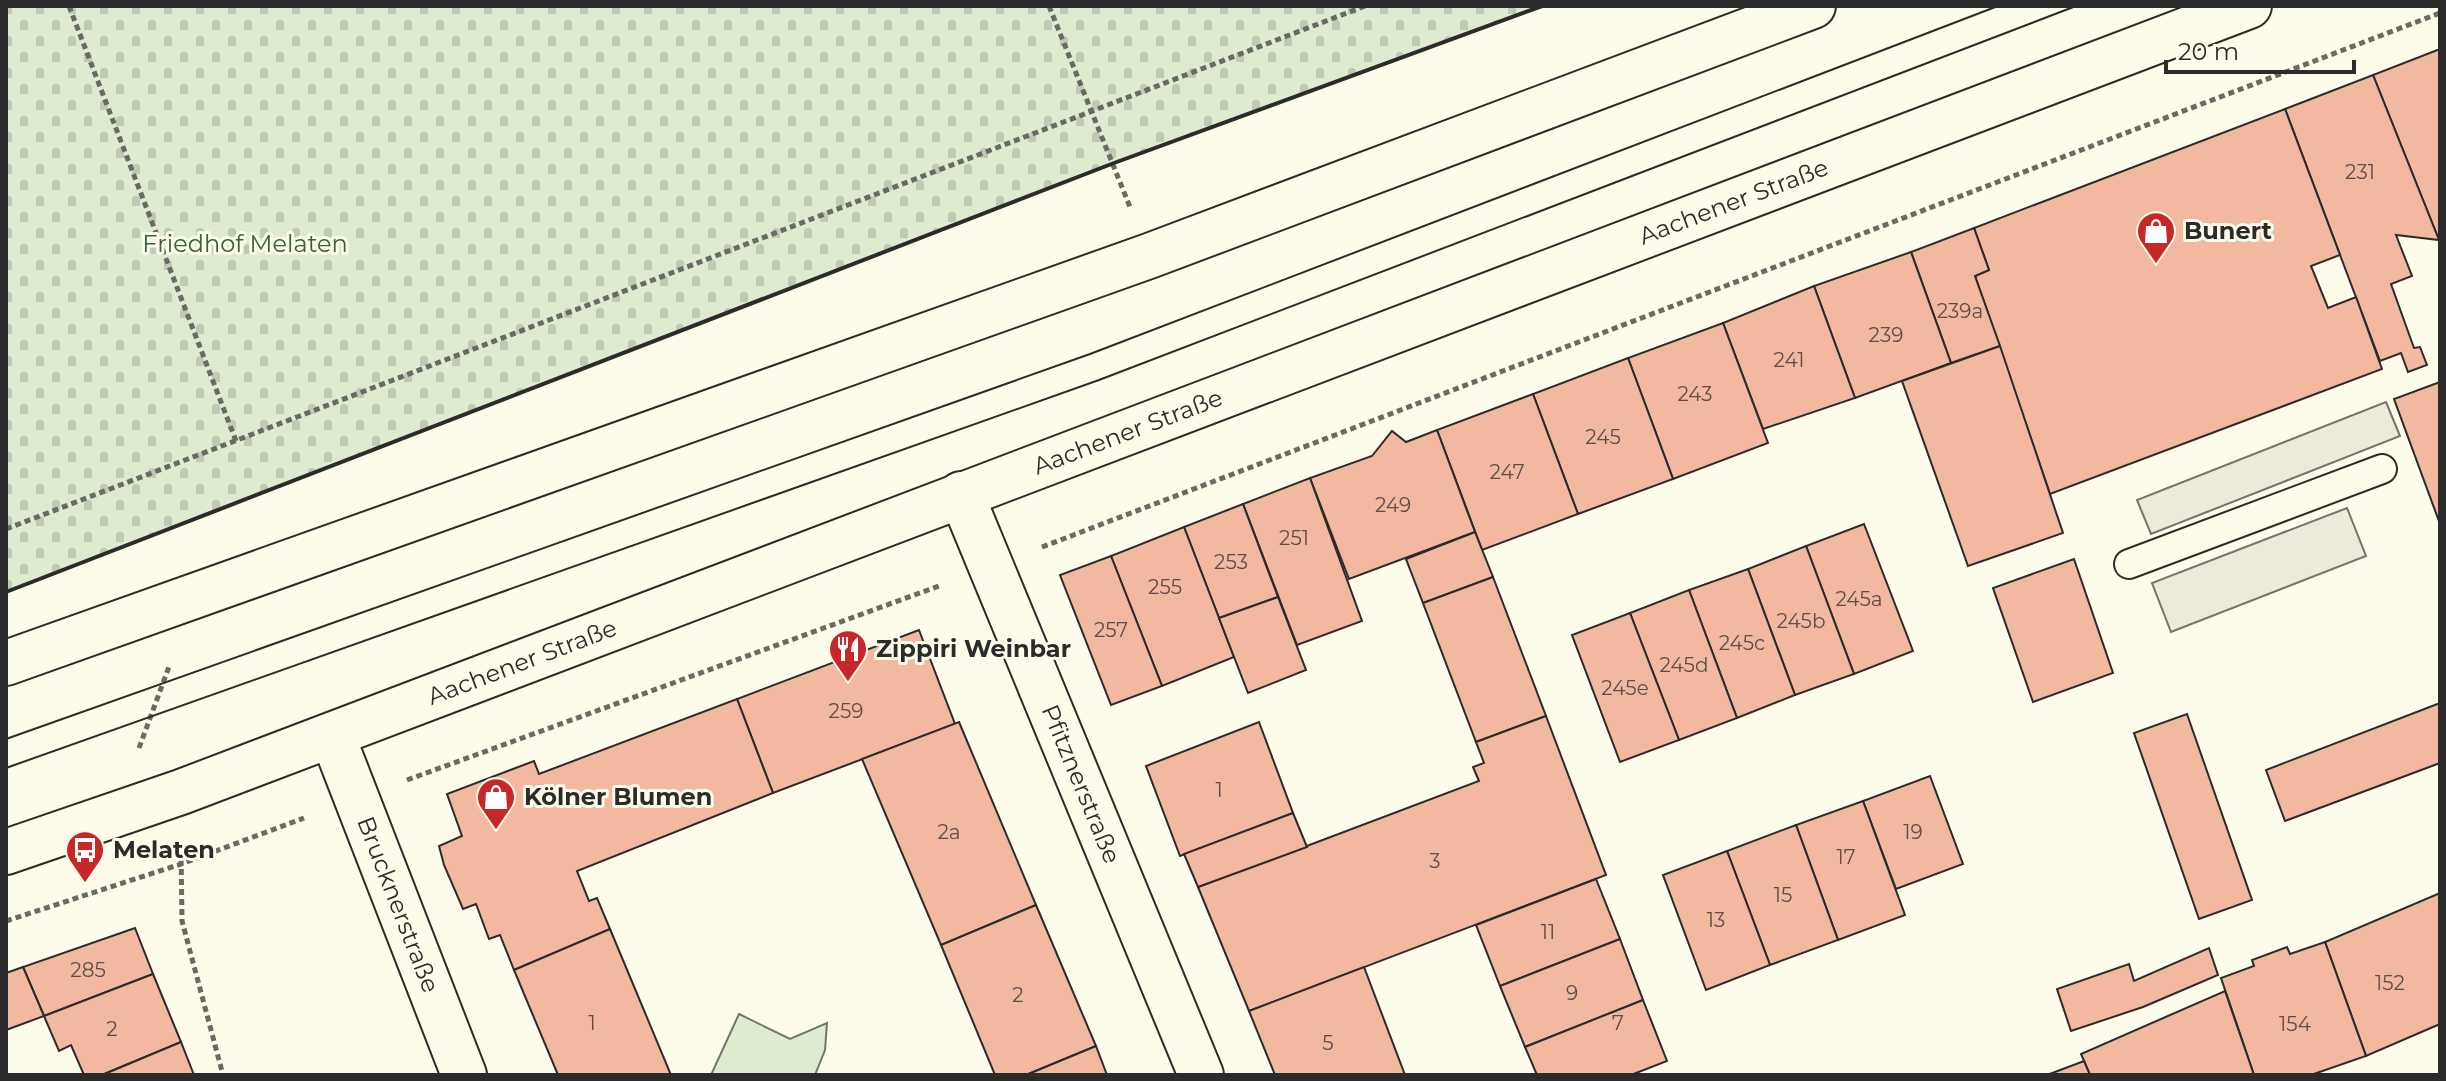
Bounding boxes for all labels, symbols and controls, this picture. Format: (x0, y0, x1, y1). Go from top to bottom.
scale bar (2166, 24, 2354, 74)
text: 20 m (2178, 37, 2239, 66)
street label: Aachener Straße (1635, 152, 1832, 250)
house number: 231 (2345, 160, 2375, 184)
shop icon: Bunert (2135, 210, 2177, 265)
place label: Bunert (2184, 216, 2272, 245)
park label: Friedhof Melaten (142, 229, 348, 258)
house number: 239a (1937, 299, 1983, 323)
house number: 239 (1869, 323, 1903, 347)
house number: 241 (1774, 348, 1804, 372)
house number: 243 (1677, 382, 1713, 406)
street label: Aachener Straße (1029, 383, 1226, 481)
house number: 245 (1585, 425, 1621, 449)
house number: 247 (1490, 460, 1524, 484)
house number: 249 (1375, 493, 1411, 517)
house number: 251 (1279, 526, 1309, 550)
house number: 253 (1214, 550, 1248, 574)
house number: 255 (1148, 575, 1182, 599)
house number: 245a (1835, 587, 1883, 611)
house number: 245b (1777, 609, 1825, 633)
street label: Aachener Straße (423, 613, 621, 711)
house number: 257 (1094, 618, 1128, 642)
restaurant icon: Zippiri Weinbar (827, 628, 869, 683)
house number: 245c (1719, 631, 1765, 655)
place label: Zippiri Weinbar (876, 634, 1071, 663)
house number: 245d (1660, 653, 1708, 677)
house number: 245e (1601, 676, 1649, 700)
house number: 259 (829, 699, 863, 723)
street label: Pfitznerstraße (1036, 700, 1127, 868)
shop icon: Kölner Blumen (475, 776, 517, 831)
house number: 1 (1215, 778, 1223, 802)
place label: Kölner Blumen (524, 782, 712, 811)
street label: Brucknerstraße (351, 812, 446, 997)
house number: 2a (937, 820, 961, 844)
house number: 19 (1903, 820, 1923, 844)
bus stop icon: Melaten (64, 829, 106, 884)
place label: Melaten (113, 835, 215, 864)
house number: 17 (1837, 845, 1856, 869)
house number: 3 (1429, 849, 1441, 873)
house number: 15 (1774, 883, 1792, 907)
house number: 13 (1707, 908, 1725, 932)
house number: 11 (1541, 920, 1555, 944)
house number: 285 (70, 958, 106, 982)
house number: 152 (2375, 971, 2405, 995)
house number: 9 (1566, 981, 1578, 1005)
house number: 2 (1012, 983, 1024, 1007)
house number: 1 (588, 1011, 596, 1035)
house number: 7 (1612, 1011, 1624, 1035)
house number: 154 (2279, 1012, 2311, 1036)
house number: 2 (106, 1017, 118, 1041)
house number: 5 (1322, 1031, 1334, 1055)

